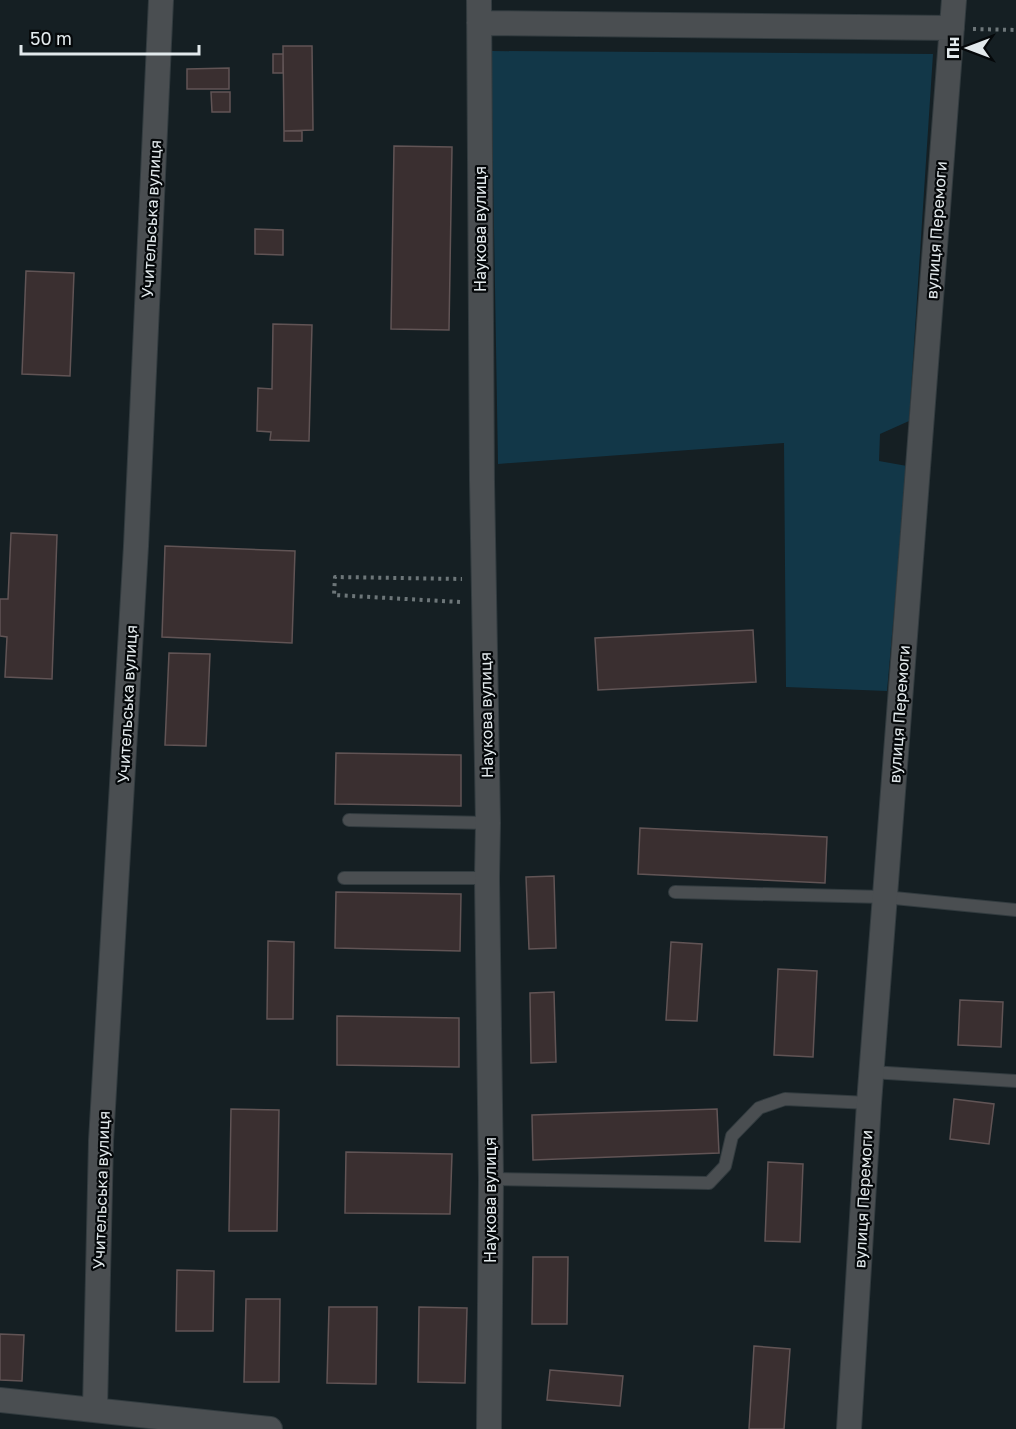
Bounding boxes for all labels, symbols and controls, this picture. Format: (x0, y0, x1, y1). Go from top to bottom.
scale bar (21, 18, 200, 56)
north arrow (938, 18, 998, 78)
text: 50 m (30, 27, 72, 49)
text: Пн (943, 37, 963, 59)
street label: Учительська вулиця (137, 139, 165, 299)
street label: вулиця Перемоги (921, 160, 951, 300)
street label: Наукова вулиця (470, 166, 490, 292)
street label: Учительська вулиця (113, 624, 141, 784)
street label: вулиця Перемоги (884, 644, 914, 784)
street label: Наукова вулиця (475, 652, 497, 778)
street label: Учительська вулиця (88, 1110, 114, 1270)
street label: вулиця Перемоги (849, 1129, 877, 1269)
street label: Наукова вулиця (480, 1137, 500, 1263)

